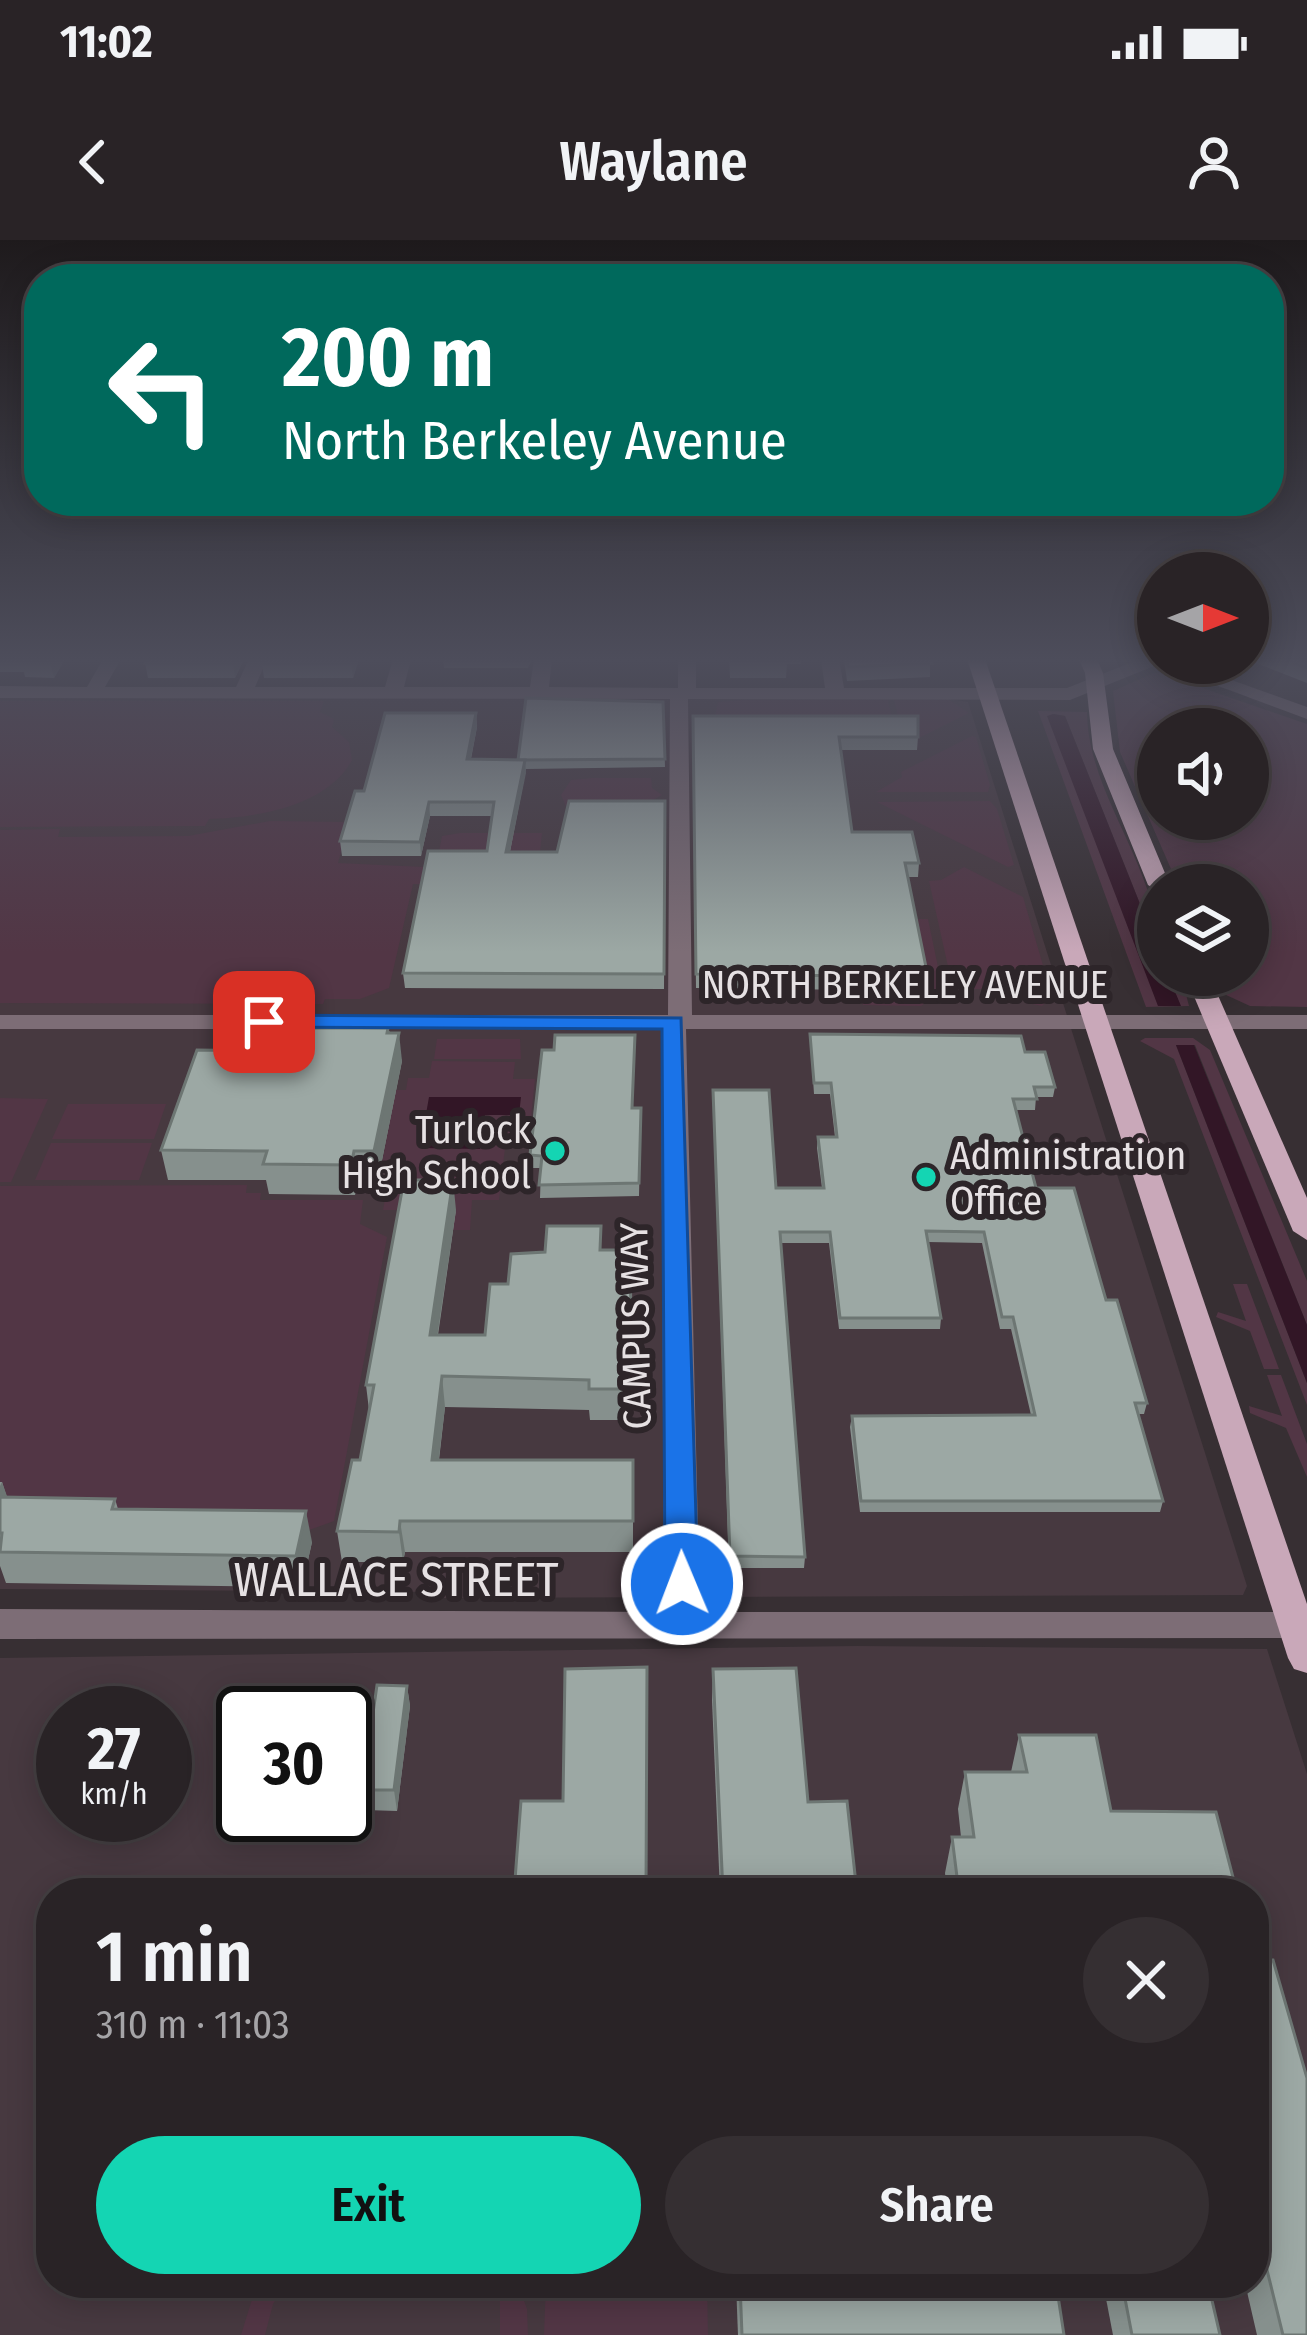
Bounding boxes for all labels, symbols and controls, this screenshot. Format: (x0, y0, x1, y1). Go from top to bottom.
text: 11:02 (60, 15, 153, 69)
icon: back (60, 129, 126, 195)
icon: person (1181, 129, 1247, 195)
text: Waylane (560, 130, 747, 194)
text: 200 m (282, 307, 494, 408)
icon: left (84, 312, 240, 468)
text: North Berkeley Avenue (282, 409, 787, 473)
north arrow (1137, 552, 1269, 684)
map controls (1137, 552, 1269, 996)
button: sound (1137, 708, 1269, 840)
button: layers (1137, 864, 1269, 996)
street label: NORTH BERKELEY AVENUE (702, 962, 1108, 1008)
pin (213, 971, 315, 1073)
icon: arrive (231, 989, 297, 1055)
place label: Turlock High School (342, 1107, 532, 1198)
place label: Administration Office (950, 1133, 1186, 1224)
marker: Turlock High School (542, 1138, 568, 1164)
marker: Administration Office (913, 1164, 939, 1190)
street label: CAMPUS WAY (611, 1222, 661, 1430)
position arrow (619, 1521, 745, 1647)
street label: WALLACE STREET (233, 1551, 559, 1609)
speed limit sign: 30 (216, 1686, 372, 1842)
text: 27 (87, 1713, 141, 1785)
text: km/h (81, 1776, 147, 1812)
text: 1 min (96, 1914, 253, 2000)
button: close (1083, 1917, 1209, 2043)
text: 310 m · 11:03 (96, 2002, 290, 2048)
button: Exit (96, 2136, 641, 2274)
button: Share (665, 2136, 1209, 2274)

